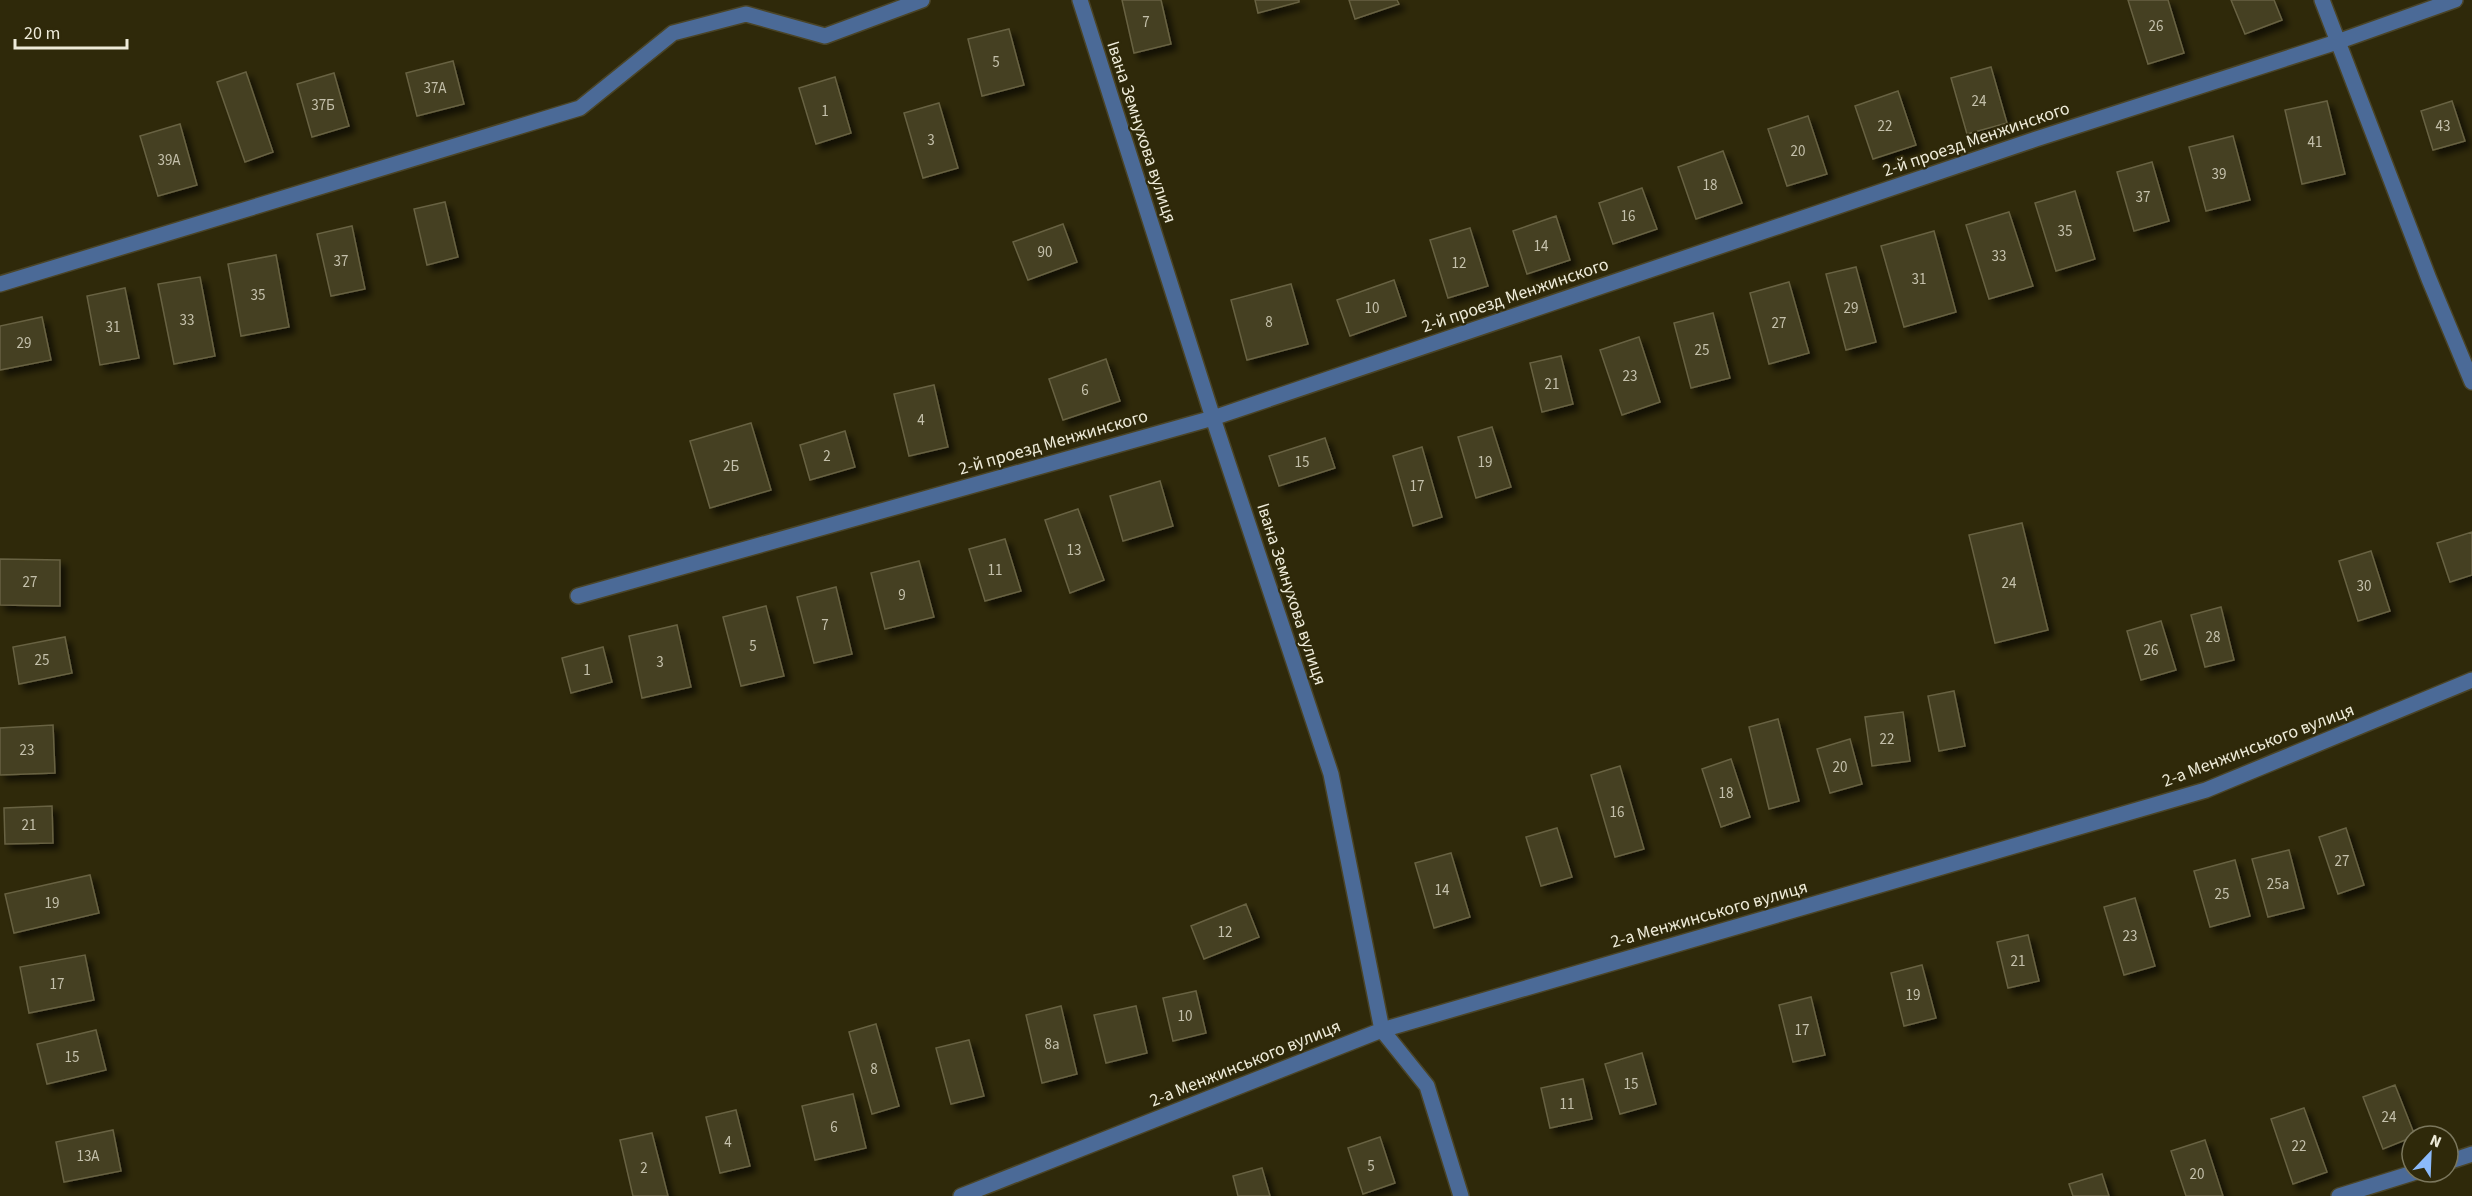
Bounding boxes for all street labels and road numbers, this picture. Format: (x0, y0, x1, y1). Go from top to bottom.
street label: Івана Земнухова вулиця (1100, 38, 1183, 226)
street label: 2-й проезд Менжинского (1879, 96, 2073, 183)
street label: 2-й проезд Менжинского (1418, 252, 1612, 339)
street label: 2-й проезд Менжинского (955, 403, 1151, 482)
street label: Івана Земнухова вулиця (1250, 500, 1333, 688)
street label: 2-а Менжинського вулиця (2159, 697, 2358, 794)
street label: 2-а Менжинського вулиця (1608, 874, 1811, 955)
street label: 2-а Менжинського вулиця (1146, 1014, 1344, 1113)

